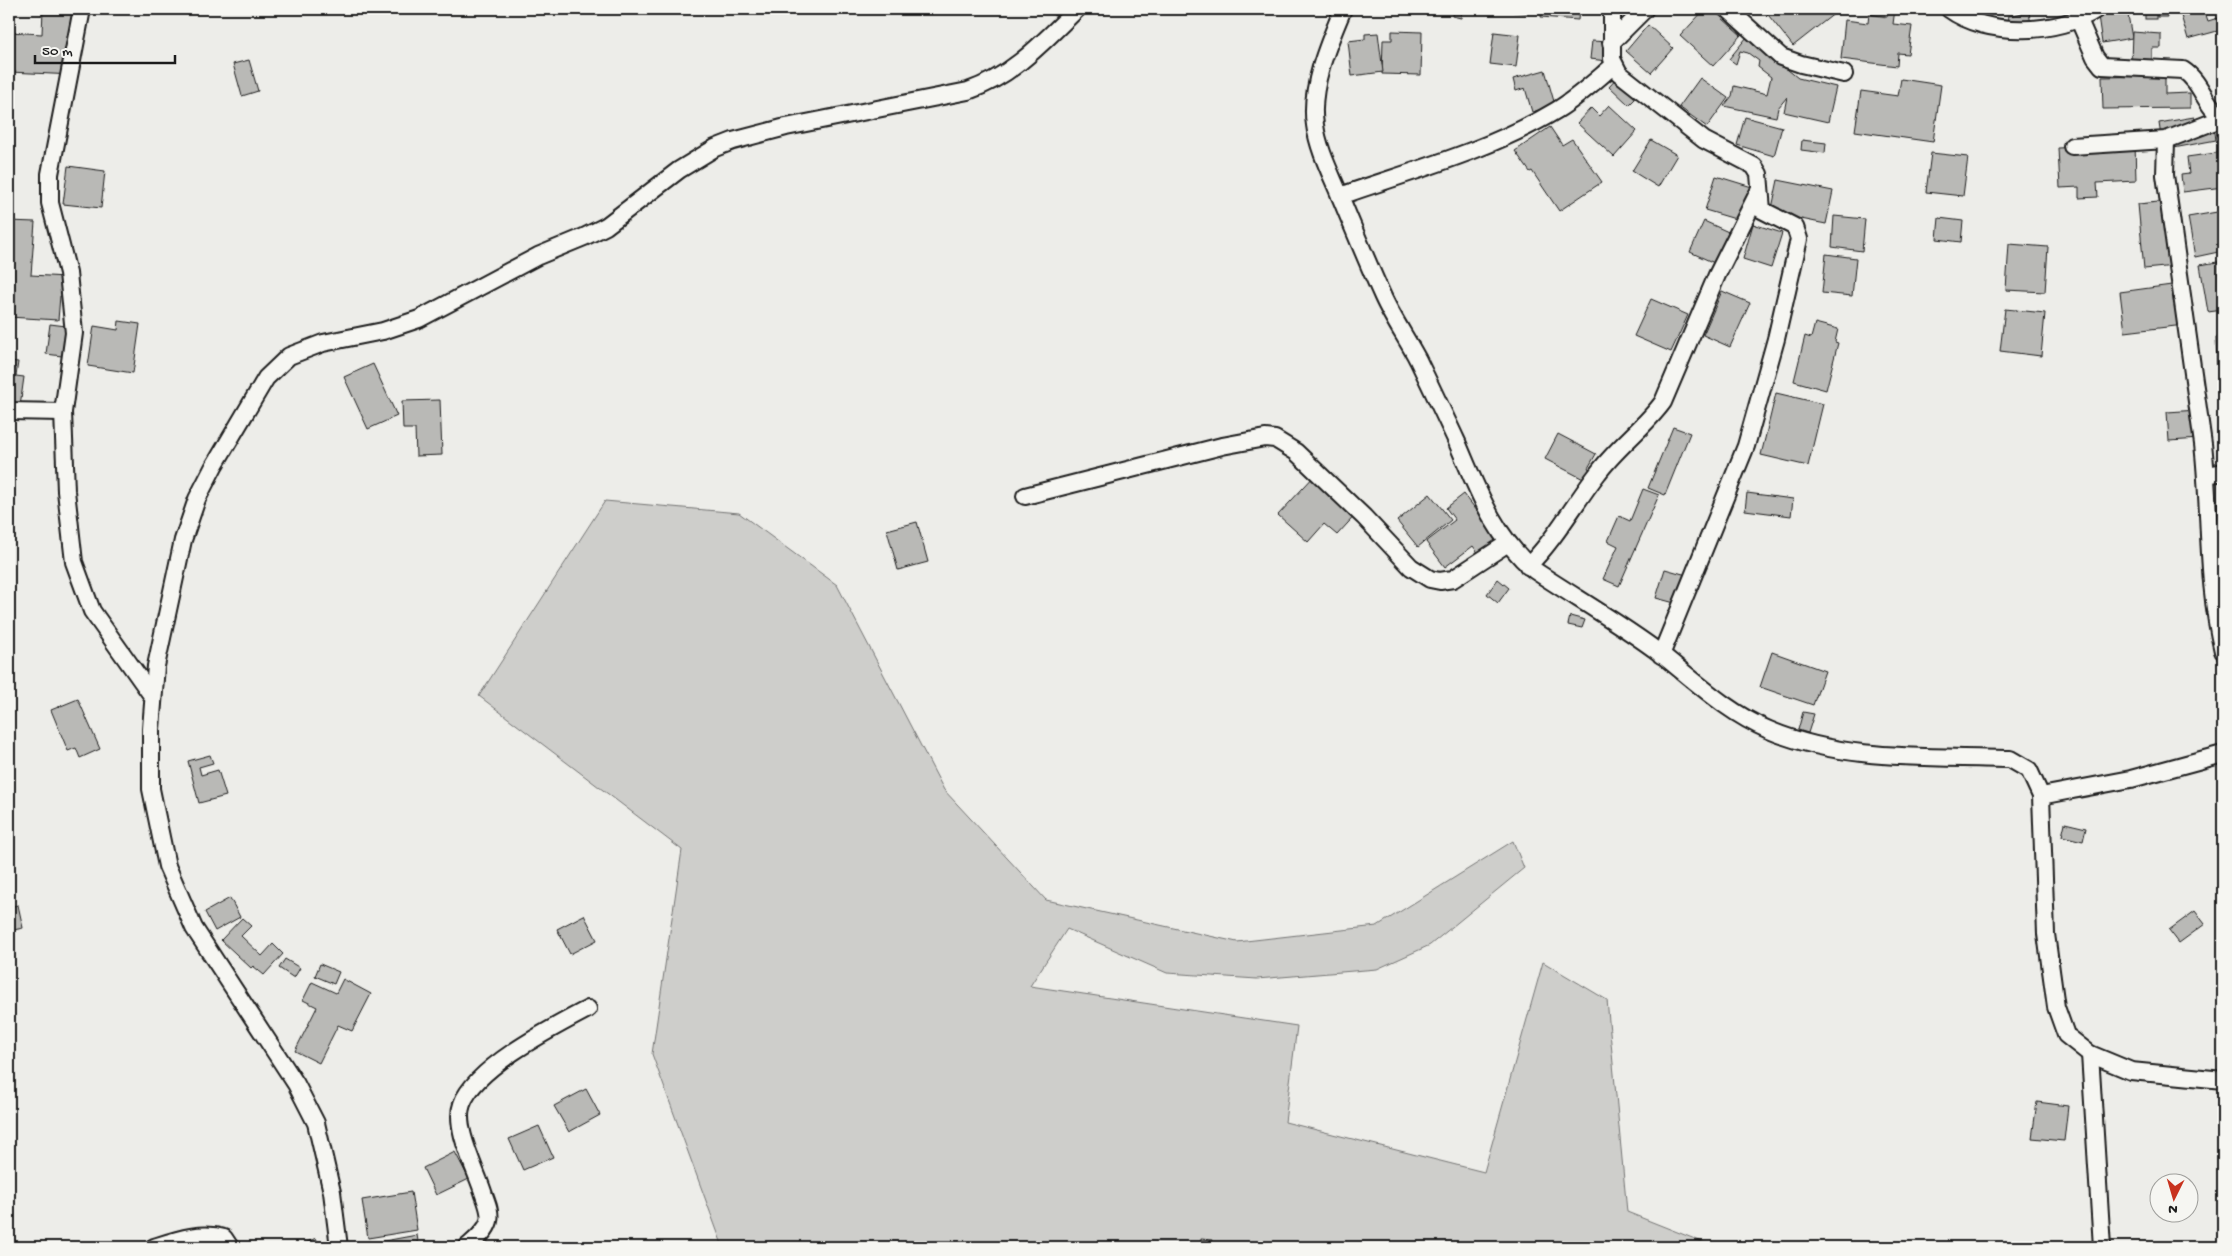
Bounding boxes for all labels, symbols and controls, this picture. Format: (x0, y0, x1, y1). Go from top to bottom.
scale bar (35, 32, 175, 64)
text: 50 m (42, 43, 73, 61)
north arrow (2150, 1174, 2200, 1224)
text: N (2168, 1200, 2178, 1217)

